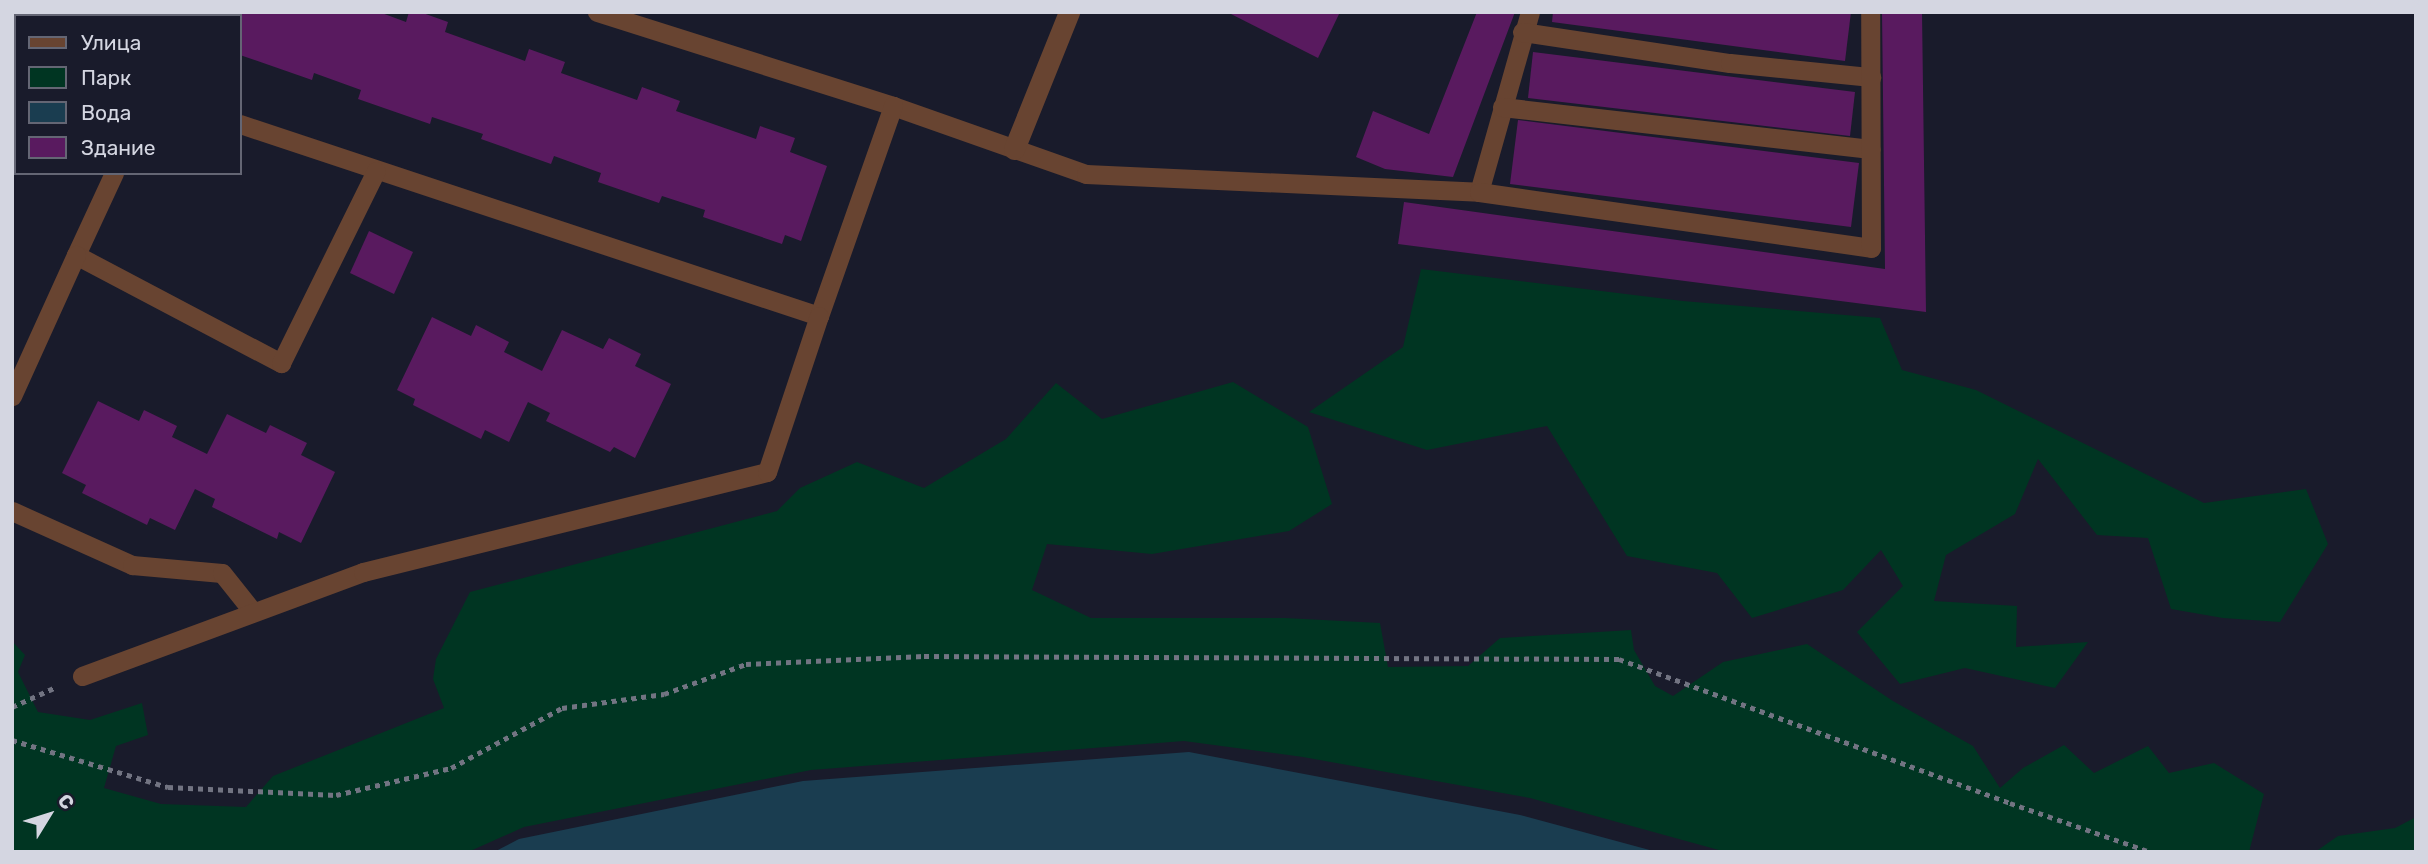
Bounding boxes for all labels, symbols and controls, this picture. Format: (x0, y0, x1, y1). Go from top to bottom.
legend (14, 14, 242, 175)
text: Улица (81, 30, 141, 55)
text: Парк (81, 65, 131, 90)
text: Вода (81, 100, 131, 125)
text: Здание (81, 135, 156, 160)
north arrow (14, 780, 84, 850)
text: С (53, 789, 79, 814)

